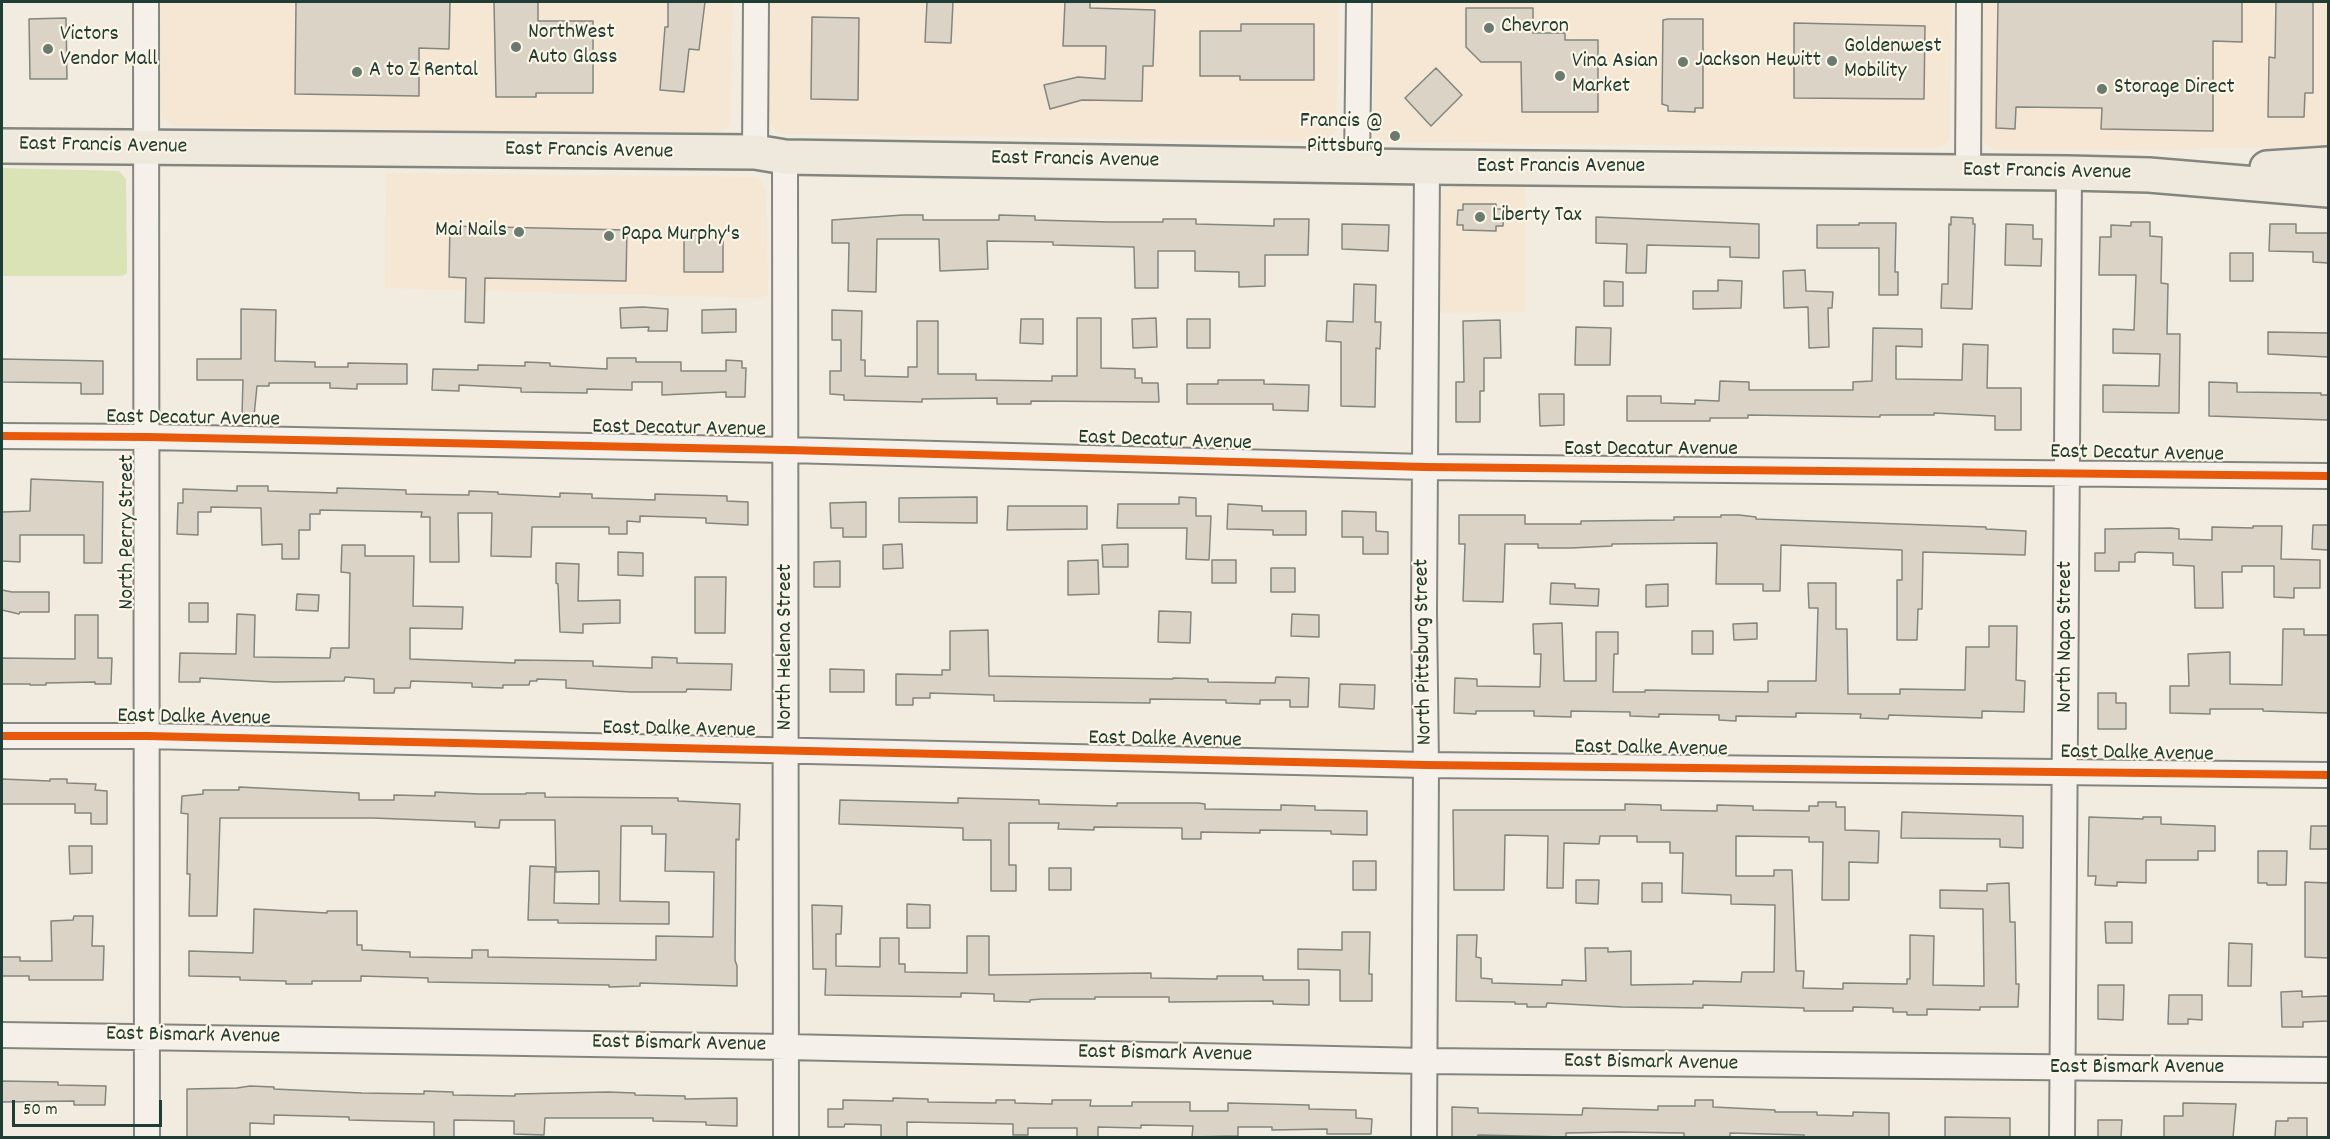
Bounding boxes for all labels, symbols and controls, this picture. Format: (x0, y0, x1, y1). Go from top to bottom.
place label: Chevron (1501, 15, 1569, 41)
place label: NorthWest Auto Glass (528, 21, 618, 72)
marker: Chevron (1482, 21, 1496, 35)
place label: Victors Vendor Mall (60, 23, 157, 74)
place label: Goldenwest Mobility (1844, 35, 1942, 86)
marker: NorthWest Auto Glass (509, 40, 523, 54)
marker: Victors Vendor Mall (41, 42, 55, 56)
place label: Jackson Hewitt (1695, 49, 1821, 75)
place label: Vina Asian Market (1572, 50, 1658, 101)
marker: Goldenwest Mobility (1825, 54, 1839, 68)
marker: Jackson Hewitt (1676, 55, 1690, 69)
place label: A to Z Rental (369, 59, 478, 85)
marker: A to Z Rental (350, 65, 364, 79)
marker: Vina Asian Market (1553, 69, 1567, 83)
place label: Storage Direct (2114, 76, 2235, 102)
marker: Storage Direct (2095, 82, 2109, 96)
place label: Francis @ Pittsburg (1300, 110, 1383, 162)
marker: Francis @ Pittsburg (1388, 129, 1402, 143)
street label: East Francis Avenue (19, 132, 187, 162)
street label: East Francis Avenue (505, 137, 673, 167)
street label: East Francis Avenue (991, 146, 1159, 176)
street label: East Francis Avenue (1477, 155, 1645, 181)
street label: East Francis Avenue (1963, 158, 2131, 188)
place label: Liberty Tax (1492, 204, 1582, 230)
marker: Liberty Tax (1473, 210, 1487, 224)
place label: Mai Nails (435, 219, 507, 245)
place label: Papa Murphy's (621, 223, 740, 249)
marker: Mai Nails (512, 225, 526, 239)
marker: Papa Murphy's (602, 229, 616, 243)
street label: East Decatur Avenue (106, 405, 280, 435)
street label: East Decatur Avenue (592, 415, 766, 445)
street label: East Decatur Avenue (1078, 426, 1252, 458)
street label: East Decatur Avenue (1564, 438, 1738, 464)
street label: East Decatur Avenue (2050, 440, 2224, 470)
street label: North Perry Street (116, 454, 142, 610)
street label: North Pittsburg Street (1410, 558, 1440, 746)
street label: North Napa Street (2054, 561, 2080, 713)
street label: North Helena Street (774, 564, 800, 730)
street label: East Dalke Avenue (117, 704, 271, 734)
street label: East Dalke Avenue (602, 716, 756, 746)
street label: East Dalke Avenue (1088, 726, 1242, 756)
street label: East Dalke Avenue (1574, 735, 1728, 765)
street label: East Dalke Avenue (2060, 740, 2214, 770)
street label: East Bismark Avenue (106, 1022, 280, 1052)
street label: East Bismark Avenue (592, 1030, 766, 1060)
street label: East Bismark Avenue (1078, 1040, 1252, 1070)
street label: East Bismark Avenue (1564, 1049, 1738, 1079)
street label: East Bismark Avenue (2050, 1056, 2224, 1082)
scale bar (15, 1088, 165, 1126)
text: 50 m (23, 1098, 58, 1123)

